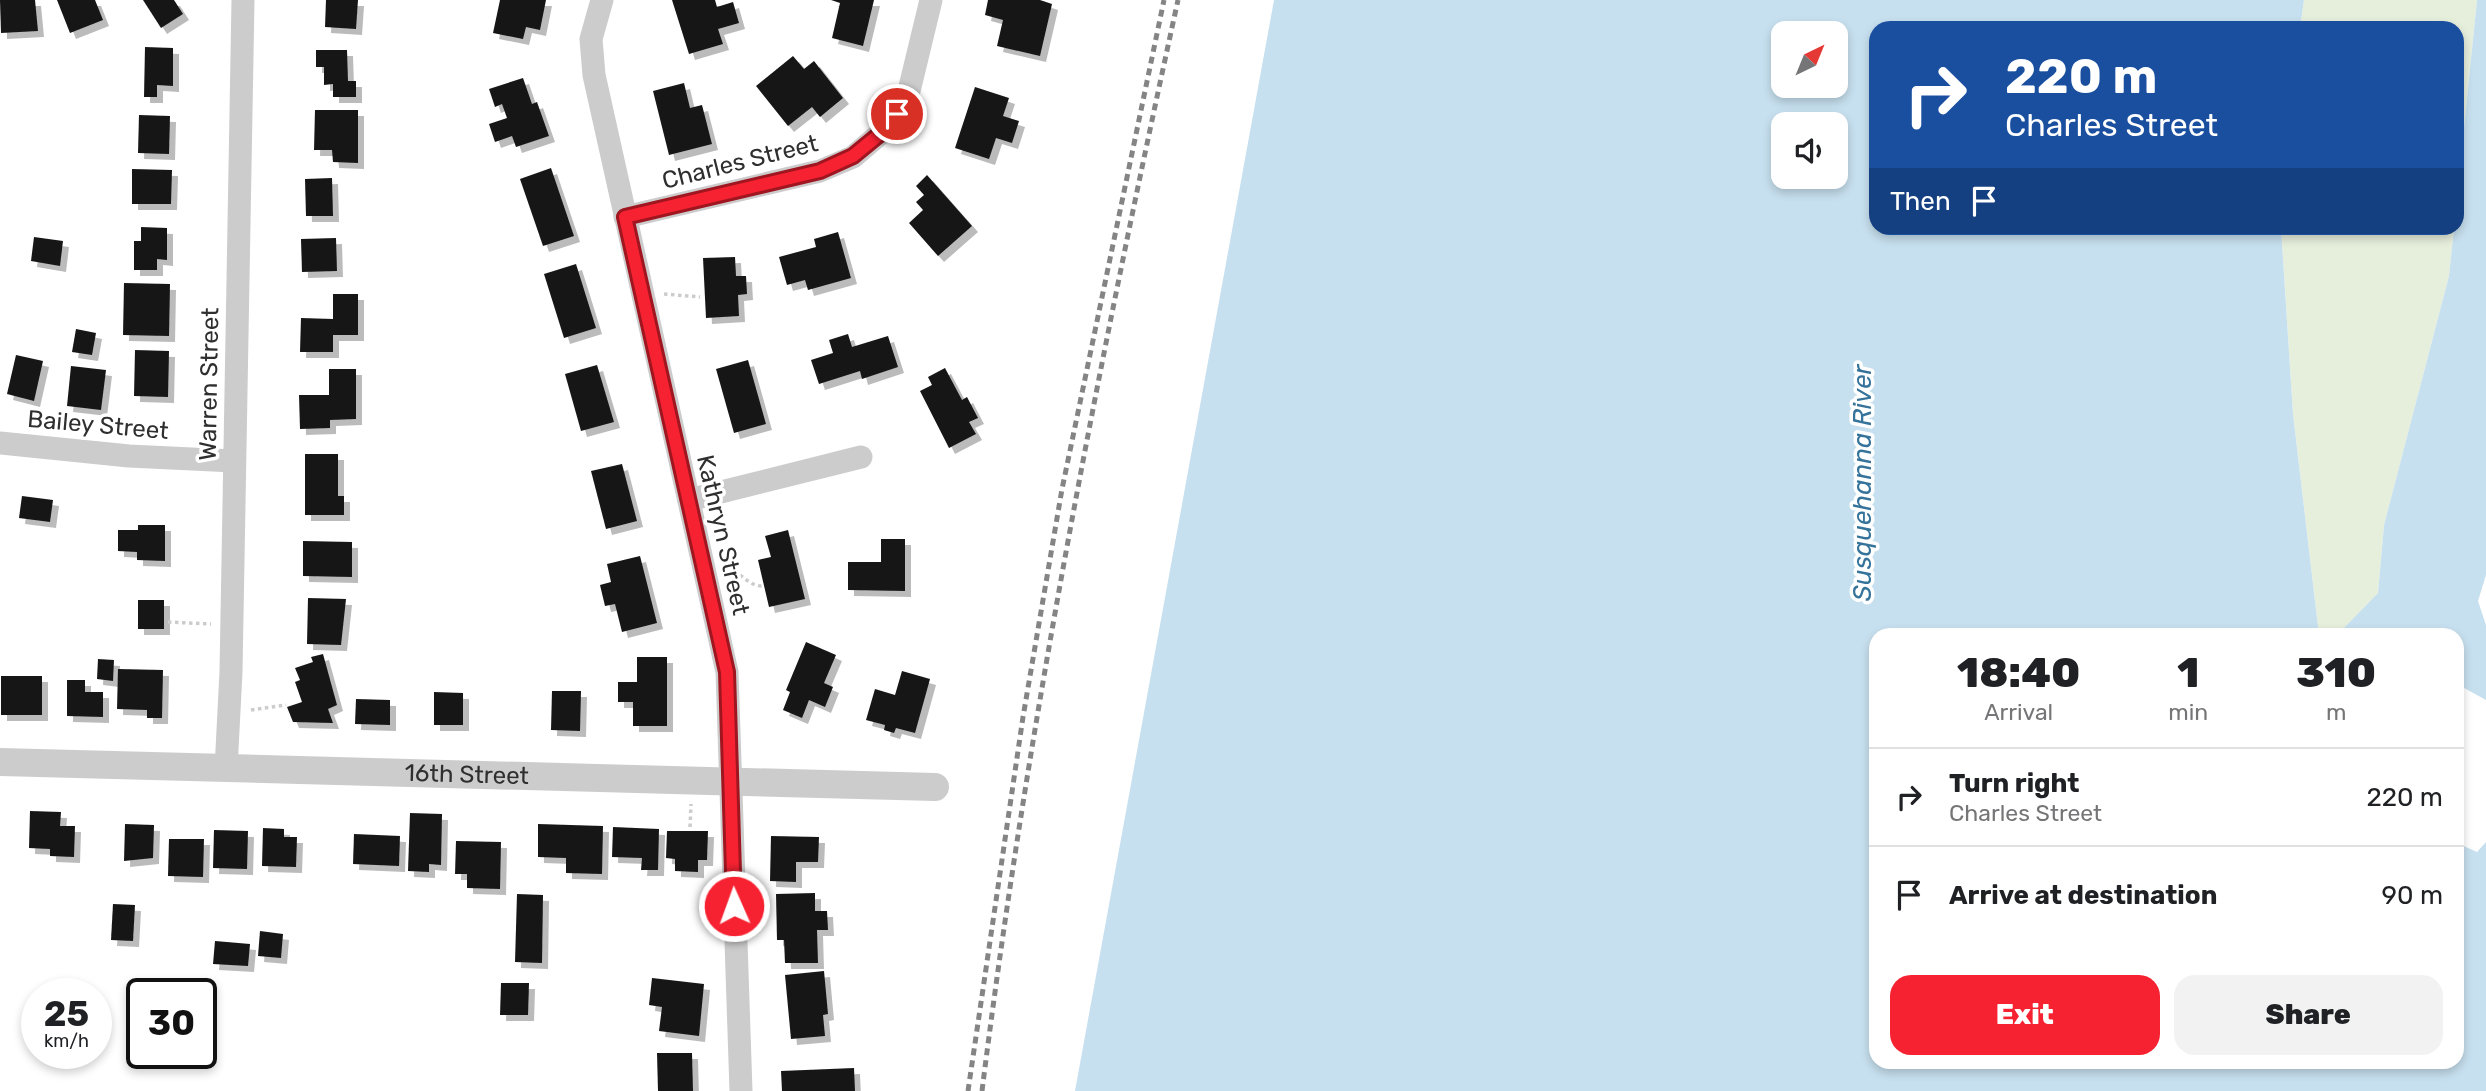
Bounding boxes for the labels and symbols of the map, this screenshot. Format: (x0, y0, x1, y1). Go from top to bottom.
north arrow (1771, 21, 1848, 98)
pin (867, 84, 927, 144)
street label: Charles Street (659, 129, 821, 195)
street label: Warren Street (194, 307, 224, 461)
water label: Susquehanna River (1847, 364, 1878, 601)
street label: Bailey Street (26, 405, 170, 445)
street label: Kathryn Street (691, 452, 755, 618)
street label: 16th Street (404, 759, 529, 790)
position arrow (697, 869, 771, 943)
speed limit sign: 30 (126, 978, 217, 1069)

